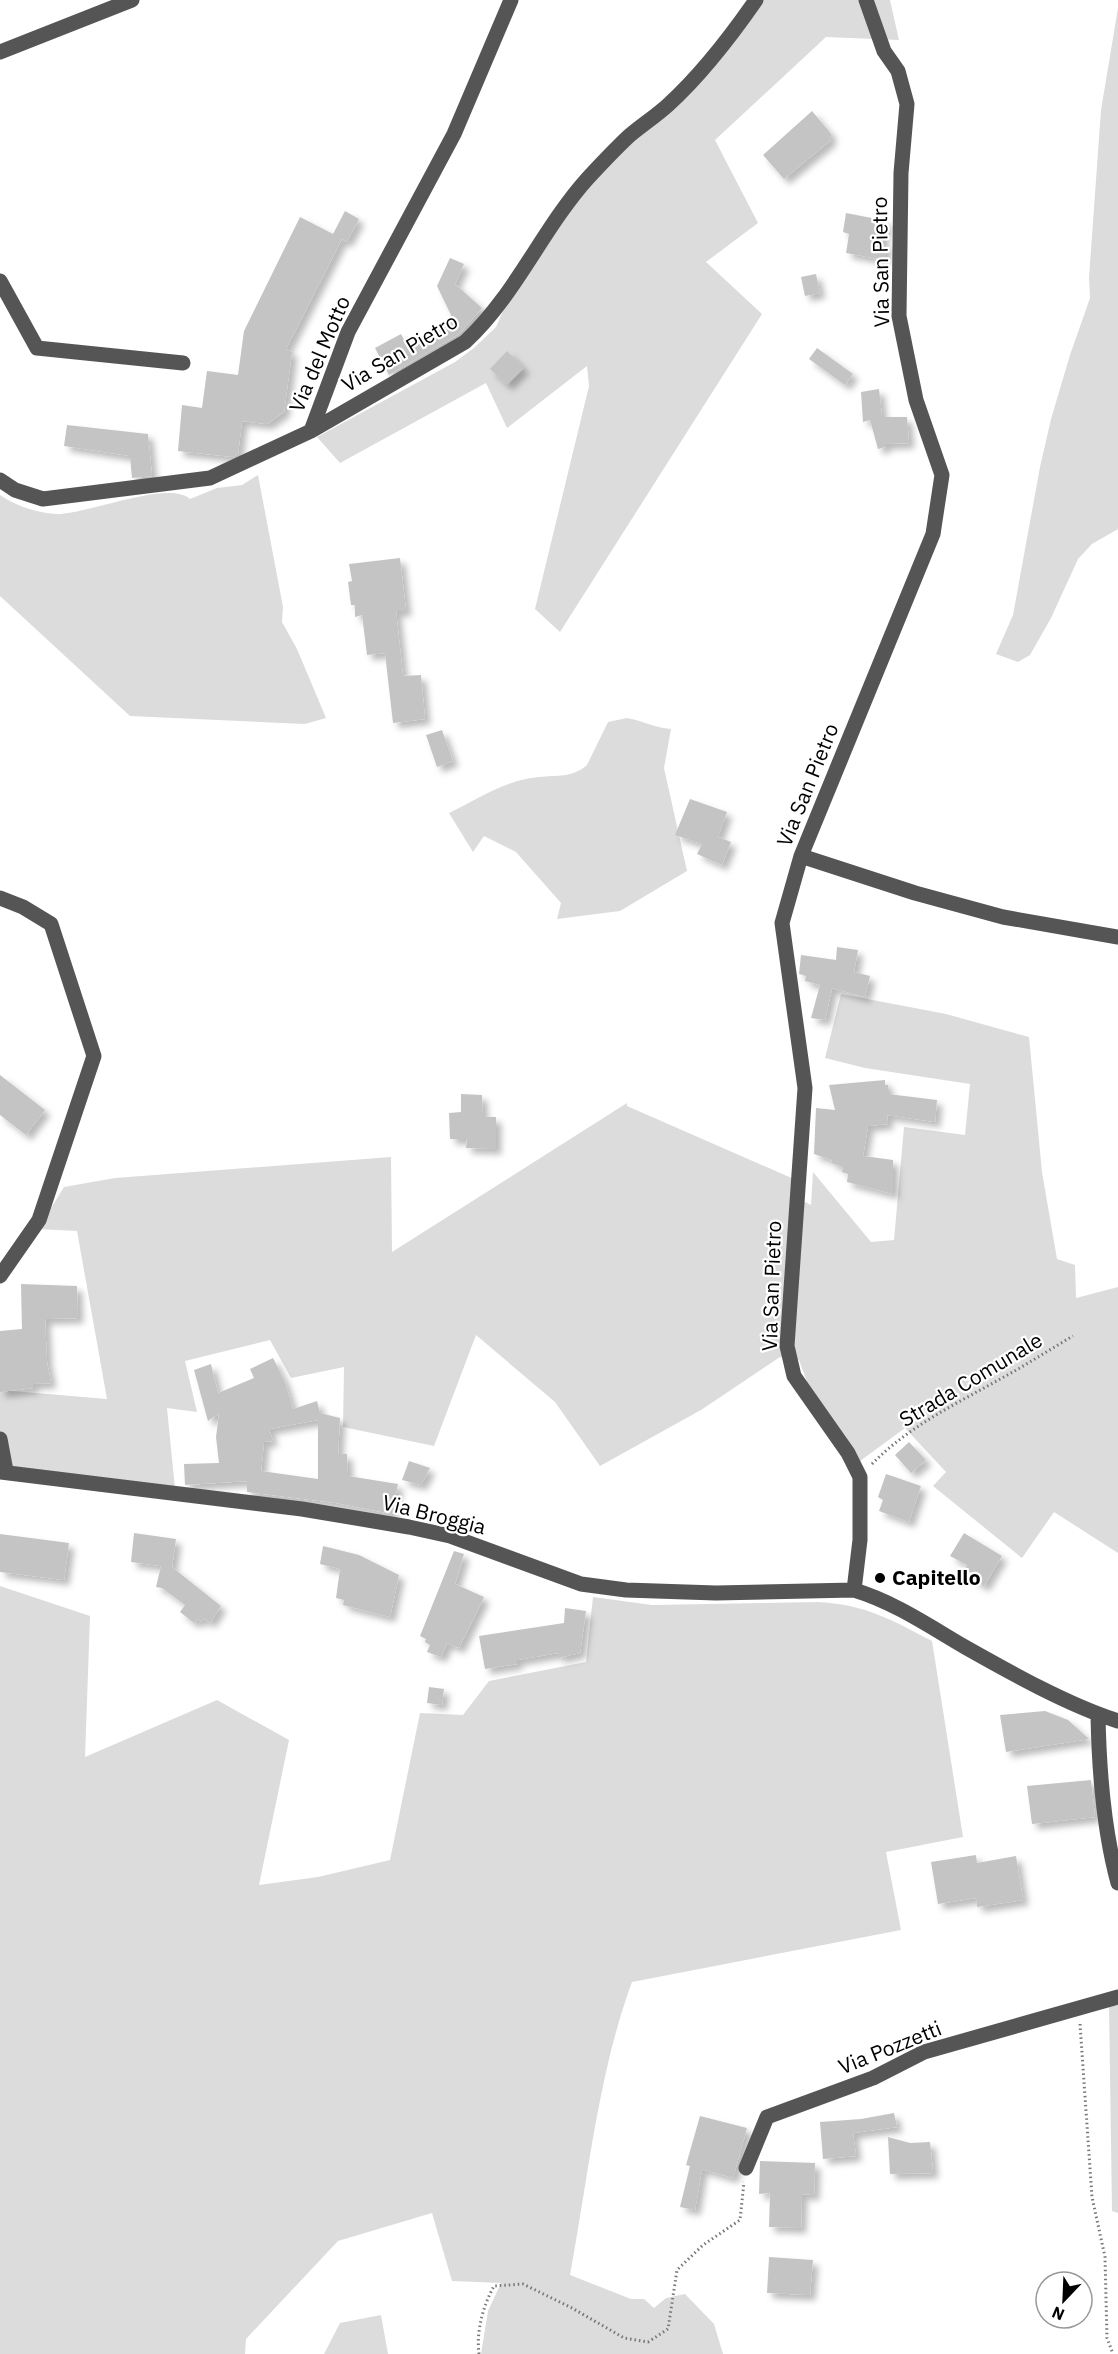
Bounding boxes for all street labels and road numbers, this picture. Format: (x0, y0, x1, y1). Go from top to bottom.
street label: Via San Pietro (865, 196, 895, 328)
street label: Via del Motto (282, 291, 356, 416)
street label: Via San Pietro (336, 306, 463, 398)
street label: Via San Pietro (770, 719, 845, 850)
street label: Via San Pietro (755, 1220, 787, 1352)
street label: Strada Comunale (894, 1325, 1047, 1433)
street label: Via Broggia (379, 1488, 489, 1540)
street label: Via Pozzetti (834, 2014, 945, 2080)

